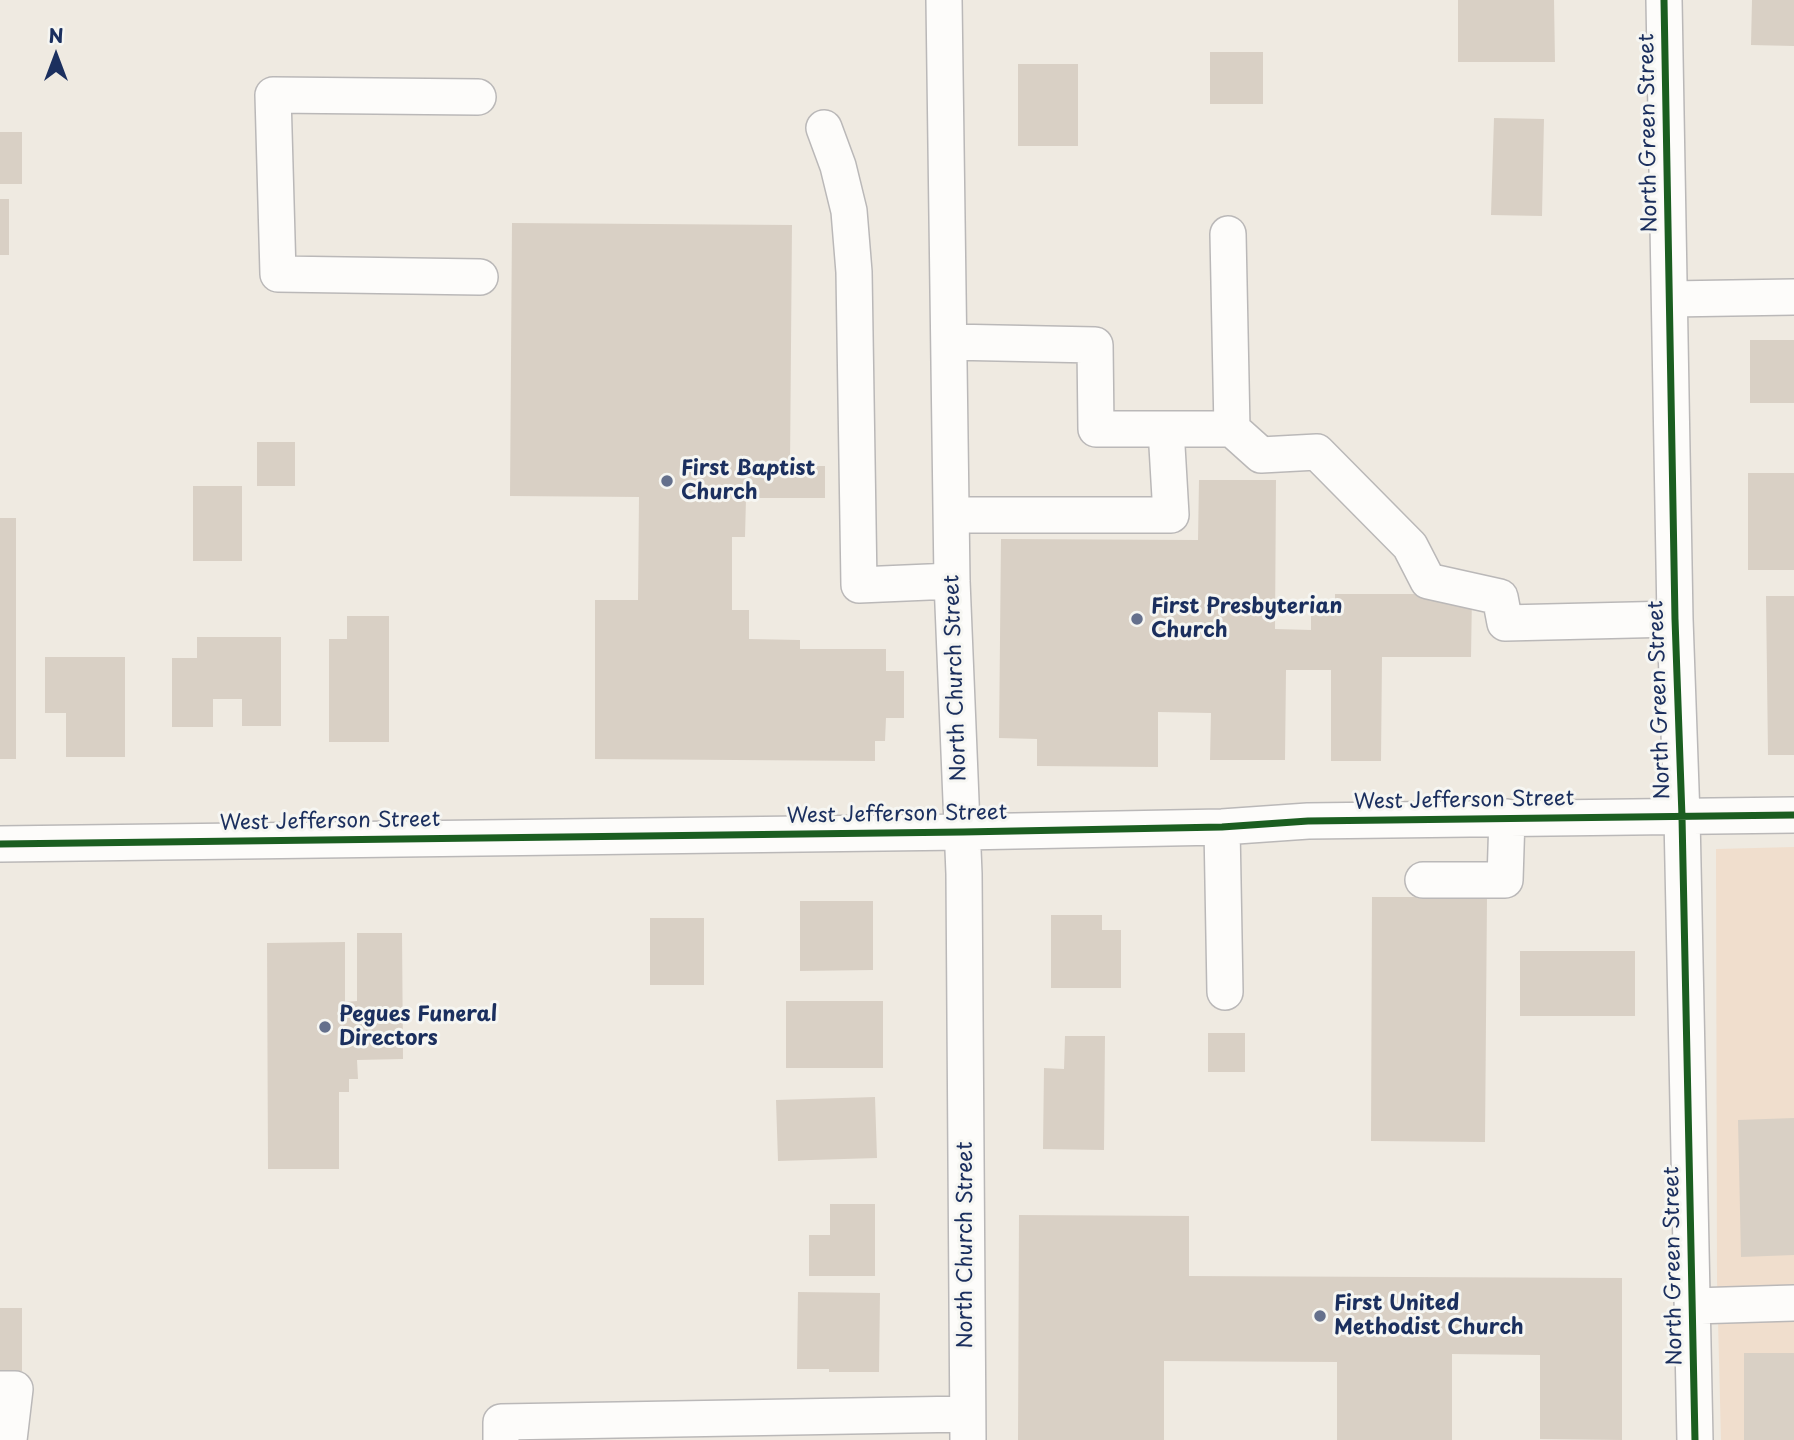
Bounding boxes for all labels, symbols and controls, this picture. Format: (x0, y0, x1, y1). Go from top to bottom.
north arrow (21, 21, 91, 91)
text: N (48, 21, 64, 49)
street label: North Green Street (1635, 33, 1663, 233)
place label: First Baptist Church (681, 456, 816, 506)
marker: First Baptist Church (659, 473, 675, 489)
street label: North Church Street (940, 574, 972, 782)
place label: First Presbyterian Church (1151, 594, 1343, 644)
street label: North Green Street (1644, 600, 1676, 800)
marker: First Presbyterian Church (1129, 611, 1145, 627)
street label: West Jefferson Street (1354, 786, 1574, 816)
street label: West Jefferson Street (787, 800, 1007, 830)
street label: West Jefferson Street (220, 807, 440, 837)
place label: Pegues Funeral Directors (339, 1002, 497, 1052)
marker: Pegues Funeral Directors (317, 1019, 333, 1035)
street label: North Church Street (953, 1141, 979, 1349)
street label: North Green Street (1660, 1166, 1688, 1366)
place label: First United Methodist Church (1334, 1291, 1524, 1341)
marker: First United Methodist Church (1312, 1308, 1328, 1324)

